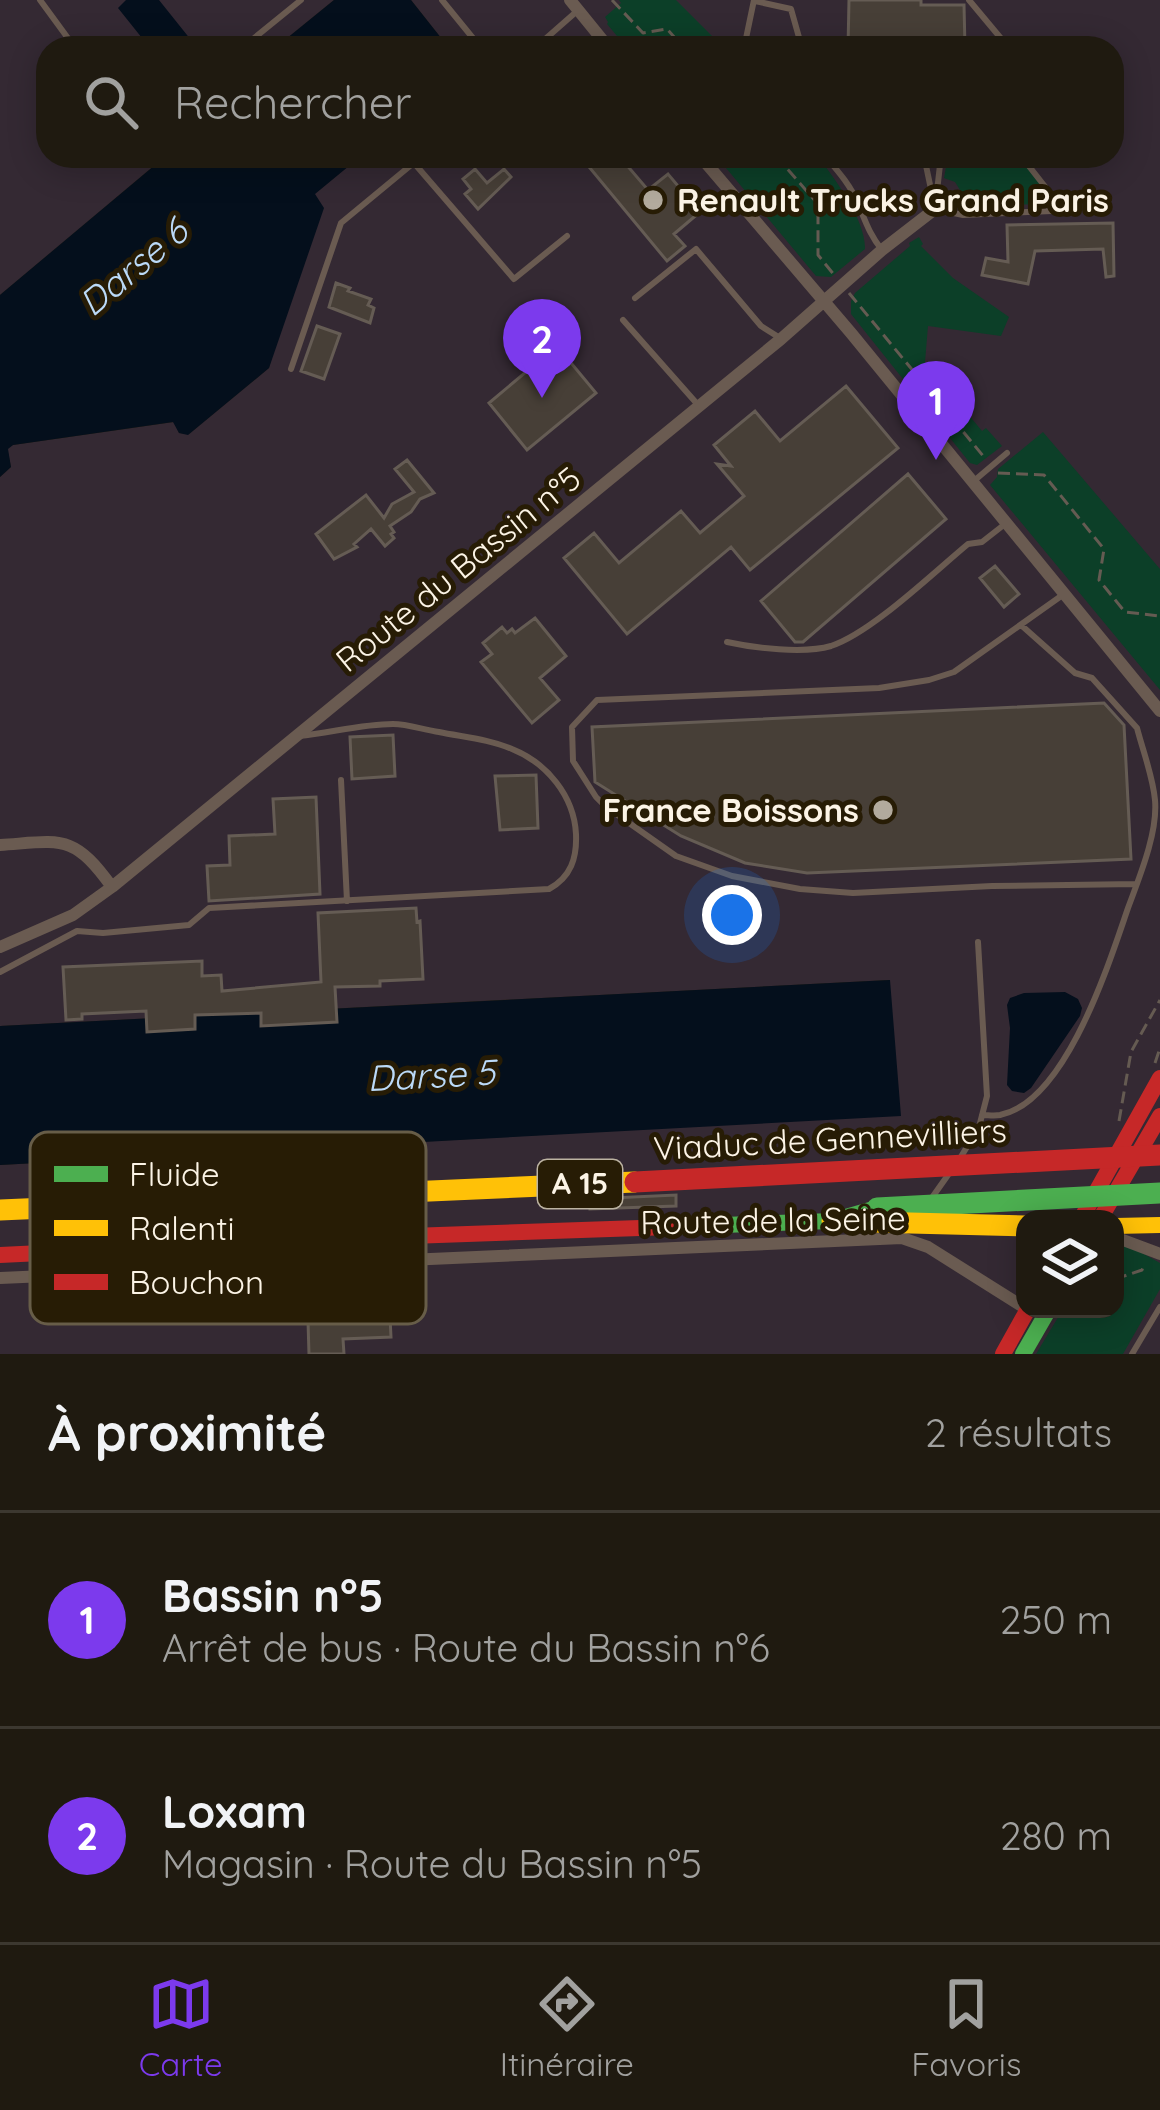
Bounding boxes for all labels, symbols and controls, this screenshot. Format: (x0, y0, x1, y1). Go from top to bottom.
search box (36, 36, 1124, 168)
icon: search (78, 69, 144, 135)
text: Rechercher (174, 74, 412, 130)
place label: Renault Trucks Grand Paris (677, 179, 1109, 220)
marker: Renault Trucks Grand Paris (640, 187, 666, 213)
water label: Darse 6 (69, 207, 197, 325)
pin: 2 (503, 299, 581, 398)
pin: 1 (897, 361, 975, 460)
street label: Route du Bassin n°5 (327, 457, 588, 680)
place label: France Boissons (603, 789, 859, 830)
marker: France Boissons (870, 797, 896, 823)
your location (702, 885, 762, 945)
water label: Darse 5 (366, 1048, 501, 1100)
street label: Viaduc de Gennevilliers (652, 1109, 1008, 1168)
legend (30, 1132, 426, 1324)
text: Fluide (129, 1153, 220, 1194)
road number: A 15 (538, 1160, 622, 1208)
street label: Route de la Seine (640, 1197, 906, 1242)
text: Ralenti (129, 1207, 234, 1248)
map controls (1016, 1210, 1124, 1318)
button: layers (1016, 1210, 1124, 1318)
text: Bouchon (129, 1261, 264, 1302)
text: À proximité (48, 1400, 326, 1464)
text: 2 résultats (925, 1408, 1112, 1457)
text: Bassin n°5 (162, 1567, 384, 1623)
text: 1 (79, 1595, 95, 1644)
text: 250 m (1000, 1595, 1112, 1644)
text: Arrêt de bus · Route du Bassin n°6 (162, 1623, 770, 1672)
text: Loxam (162, 1783, 307, 1839)
text: 2 (76, 1811, 98, 1860)
text: 280 m (1000, 1811, 1112, 1860)
text: Magasin · Route du Bassin n°5 (162, 1839, 702, 1888)
tab: Carte (139, 1971, 223, 2084)
tab: Itinéraire (500, 1971, 634, 2084)
tab: Favoris (911, 1971, 1021, 2084)

